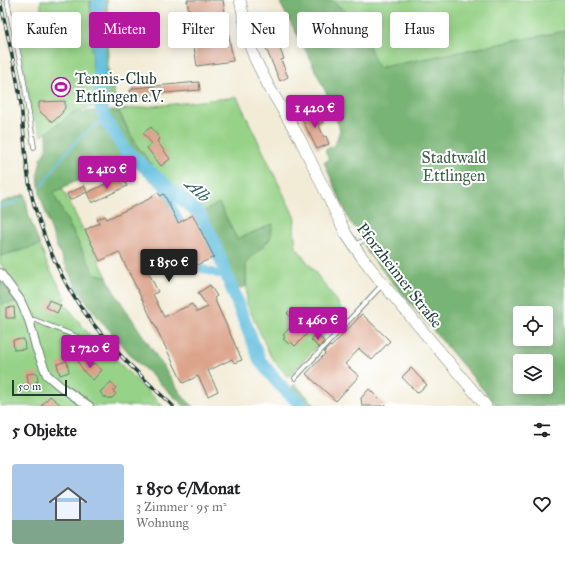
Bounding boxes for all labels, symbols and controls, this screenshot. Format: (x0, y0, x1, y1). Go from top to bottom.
chip: Kaufen (12, 12, 81, 48)
chip: Mieten (89, 12, 160, 48)
chip: Filter (168, 12, 229, 48)
chip: Neu (237, 12, 289, 48)
chip: Wohnung (297, 12, 382, 48)
chip: Haus (390, 12, 449, 48)
place label: Tennis-Club Ettlingen e.V. (75, 69, 164, 107)
sports icon: Tennis-Club Ettlingen e.V. (50, 76, 72, 98)
pin: 1 420 € (278, 95, 352, 129)
text: 1 420 € (295, 100, 335, 116)
park label: Stadtwald Ettlingen (422, 148, 486, 186)
pin: 2 410 € (70, 156, 144, 190)
text: 2 410 € (87, 161, 127, 177)
water label: Alb (179, 172, 215, 207)
street label: Pforzheimer Straße (353, 219, 447, 332)
pin: 1 850 € (132, 249, 206, 283)
text: 1 850 € (149, 254, 189, 270)
map controls (513, 306, 553, 394)
button: locate (513, 306, 553, 346)
pin: 1 460 € (281, 307, 355, 341)
text: 1 460 € (298, 312, 338, 328)
pin: 1 720 € (53, 335, 127, 369)
text: 1 720 € (70, 340, 110, 356)
button: layers (513, 354, 553, 394)
scale bar (12, 378, 67, 397)
text: 50 m (18, 380, 41, 393)
icon: filters (531, 419, 553, 441)
text: 5 Objekte (12, 420, 77, 441)
text: 1 850 €/Monat (136, 478, 240, 499)
icon: home (44, 480, 92, 528)
icon: heart (531, 493, 553, 515)
text: 3 Zimmer · 95 m² (136, 499, 227, 515)
text: Wohnung (136, 515, 189, 531)

